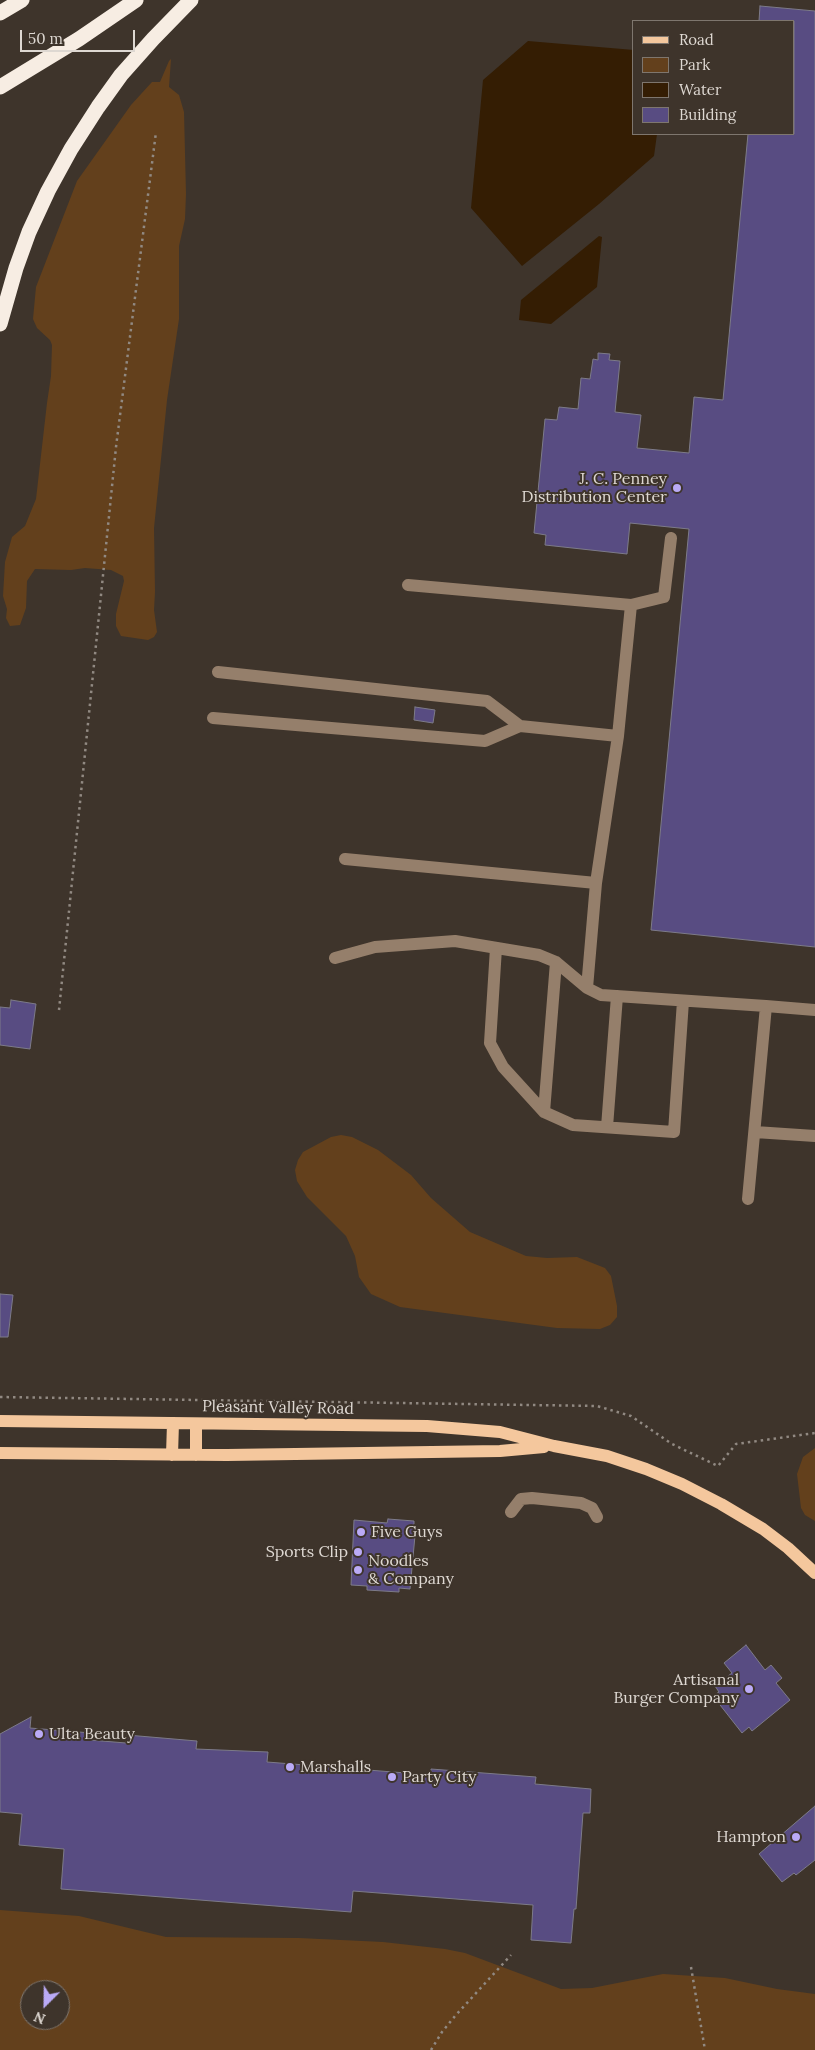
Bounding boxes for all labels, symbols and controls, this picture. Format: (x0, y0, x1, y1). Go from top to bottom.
scale bar (22, 20, 138, 52)
legend (632, 20, 795, 135)
text: 50 m (28, 29, 63, 48)
text: Road (679, 30, 714, 49)
text: Park (679, 55, 710, 74)
text: Water (679, 80, 721, 99)
text: Building (679, 105, 736, 124)
place label: J. C. Penney Distribution Center (522, 469, 667, 507)
marker: J. C. Penney Distribution Center (671, 482, 683, 494)
street label: Pleasant Valley Road (202, 1397, 354, 1419)
place label: Five Guys (371, 1522, 443, 1542)
marker: Five Guys (355, 1526, 367, 1538)
place label: Sports Clip (266, 1542, 348, 1562)
marker: Sports Clip (352, 1546, 364, 1558)
place label: Noodles & Company (368, 1551, 454, 1589)
marker: Noodles & Company (352, 1564, 364, 1576)
place label: Artisanal Burger Company (613, 1670, 739, 1708)
marker: Artisanal Burger Company (743, 1683, 755, 1695)
place label: Ulta Beauty (49, 1724, 135, 1744)
marker: Ulta Beauty (33, 1728, 45, 1740)
place label: Marshalls (300, 1757, 371, 1777)
marker: Marshalls (284, 1761, 296, 1773)
place label: Party City (402, 1767, 476, 1787)
marker: Party City (386, 1771, 398, 1783)
place label: Hampton (716, 1827, 786, 1847)
marker: Hampton (790, 1831, 802, 1843)
north arrow (20, 1980, 70, 2030)
text: N (31, 2007, 48, 2028)

